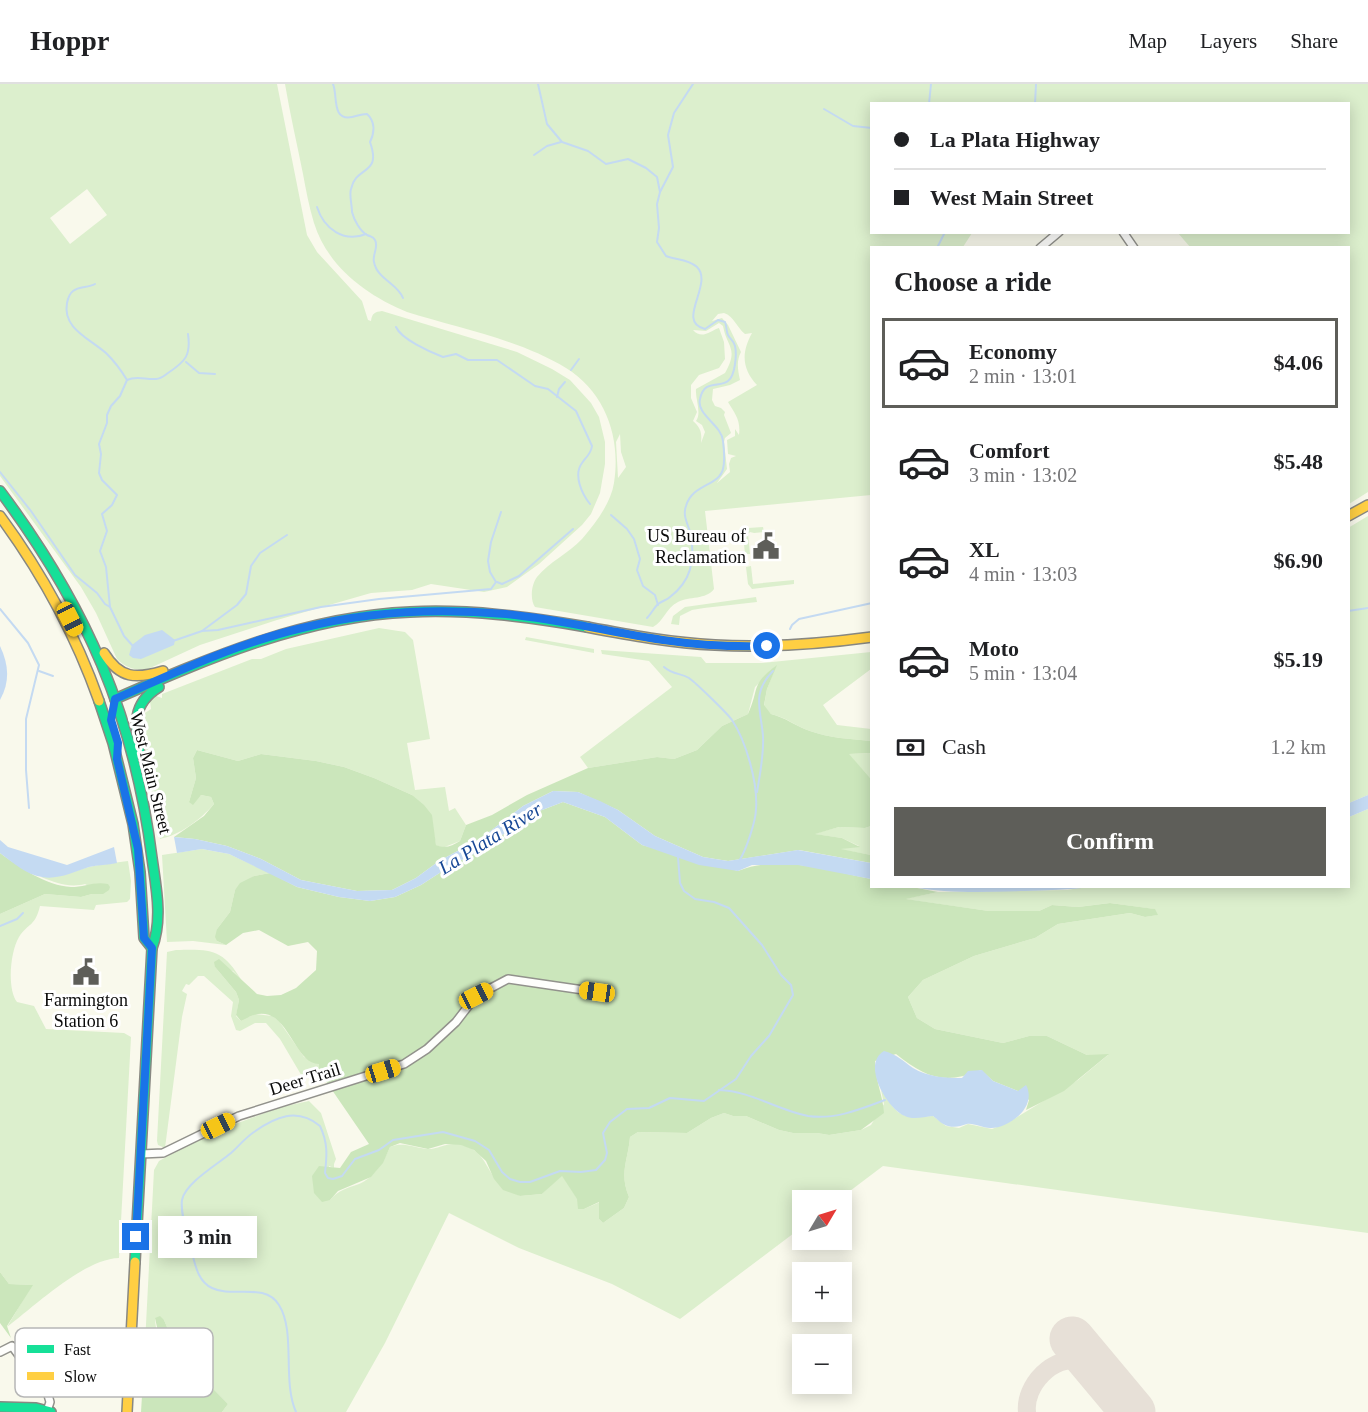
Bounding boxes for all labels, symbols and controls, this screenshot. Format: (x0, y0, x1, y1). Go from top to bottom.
text: Hoppr (30, 25, 109, 56)
text: Map (1129, 29, 1167, 53)
text: Layers (1200, 29, 1257, 53)
text: Share (1290, 29, 1338, 53)
text: La Plata Highway (930, 127, 1100, 152)
text: West Main Street (930, 185, 1093, 210)
text: Choose a ride (894, 267, 1052, 297)
icon: car (897, 336, 951, 390)
text: Economy (969, 339, 1057, 364)
text: $4.06 (1274, 350, 1323, 375)
text: 2 min · 13:01 (969, 365, 1077, 387)
icon: car (897, 435, 951, 489)
text: Comfort (969, 438, 1050, 463)
text: $5.48 (1274, 449, 1323, 474)
text: 3 min · 13:02 (969, 464, 1077, 486)
place label: US Bureau of Reclamation (647, 526, 746, 567)
public building icon: US Bureau of Reclamation (751, 531, 781, 561)
icon: car (897, 534, 951, 588)
text: XL (969, 537, 1000, 562)
text: $6.90 (1274, 548, 1323, 573)
text: 4 min · 13:03 (969, 563, 1077, 585)
car (54, 599, 86, 639)
route start (753, 632, 780, 659)
icon: car (897, 633, 951, 687)
text: Moto (969, 636, 1019, 661)
text: $5.19 (1274, 647, 1323, 672)
text: 5 min · 13:04 (969, 662, 1077, 684)
street label: West Main Street (126, 710, 176, 836)
icon: cash (894, 731, 927, 764)
text: Cash (942, 734, 986, 759)
text: 1.2 km (1270, 736, 1326, 758)
water label: La Plata River (433, 797, 546, 879)
button: Confirm (894, 807, 1326, 876)
public building icon: Farmington Station 6 (71, 957, 101, 987)
car (456, 980, 496, 1012)
car (578, 981, 616, 1003)
place label: Farmington Station 6 (44, 990, 128, 1031)
car (363, 1057, 403, 1085)
street label: Deer Trail (267, 1059, 343, 1099)
car (198, 1110, 238, 1142)
north arrow (792, 1190, 852, 1250)
map controls (792, 1190, 852, 1394)
callout: 3 min (157, 1216, 256, 1258)
route end (122, 1223, 149, 1250)
text: 3 min (183, 1226, 232, 1248)
button: + (792, 1262, 852, 1322)
legend (15, 1328, 213, 1397)
button: − (792, 1334, 852, 1394)
text: Fast (64, 1341, 91, 1358)
text: Slow (64, 1368, 97, 1385)

